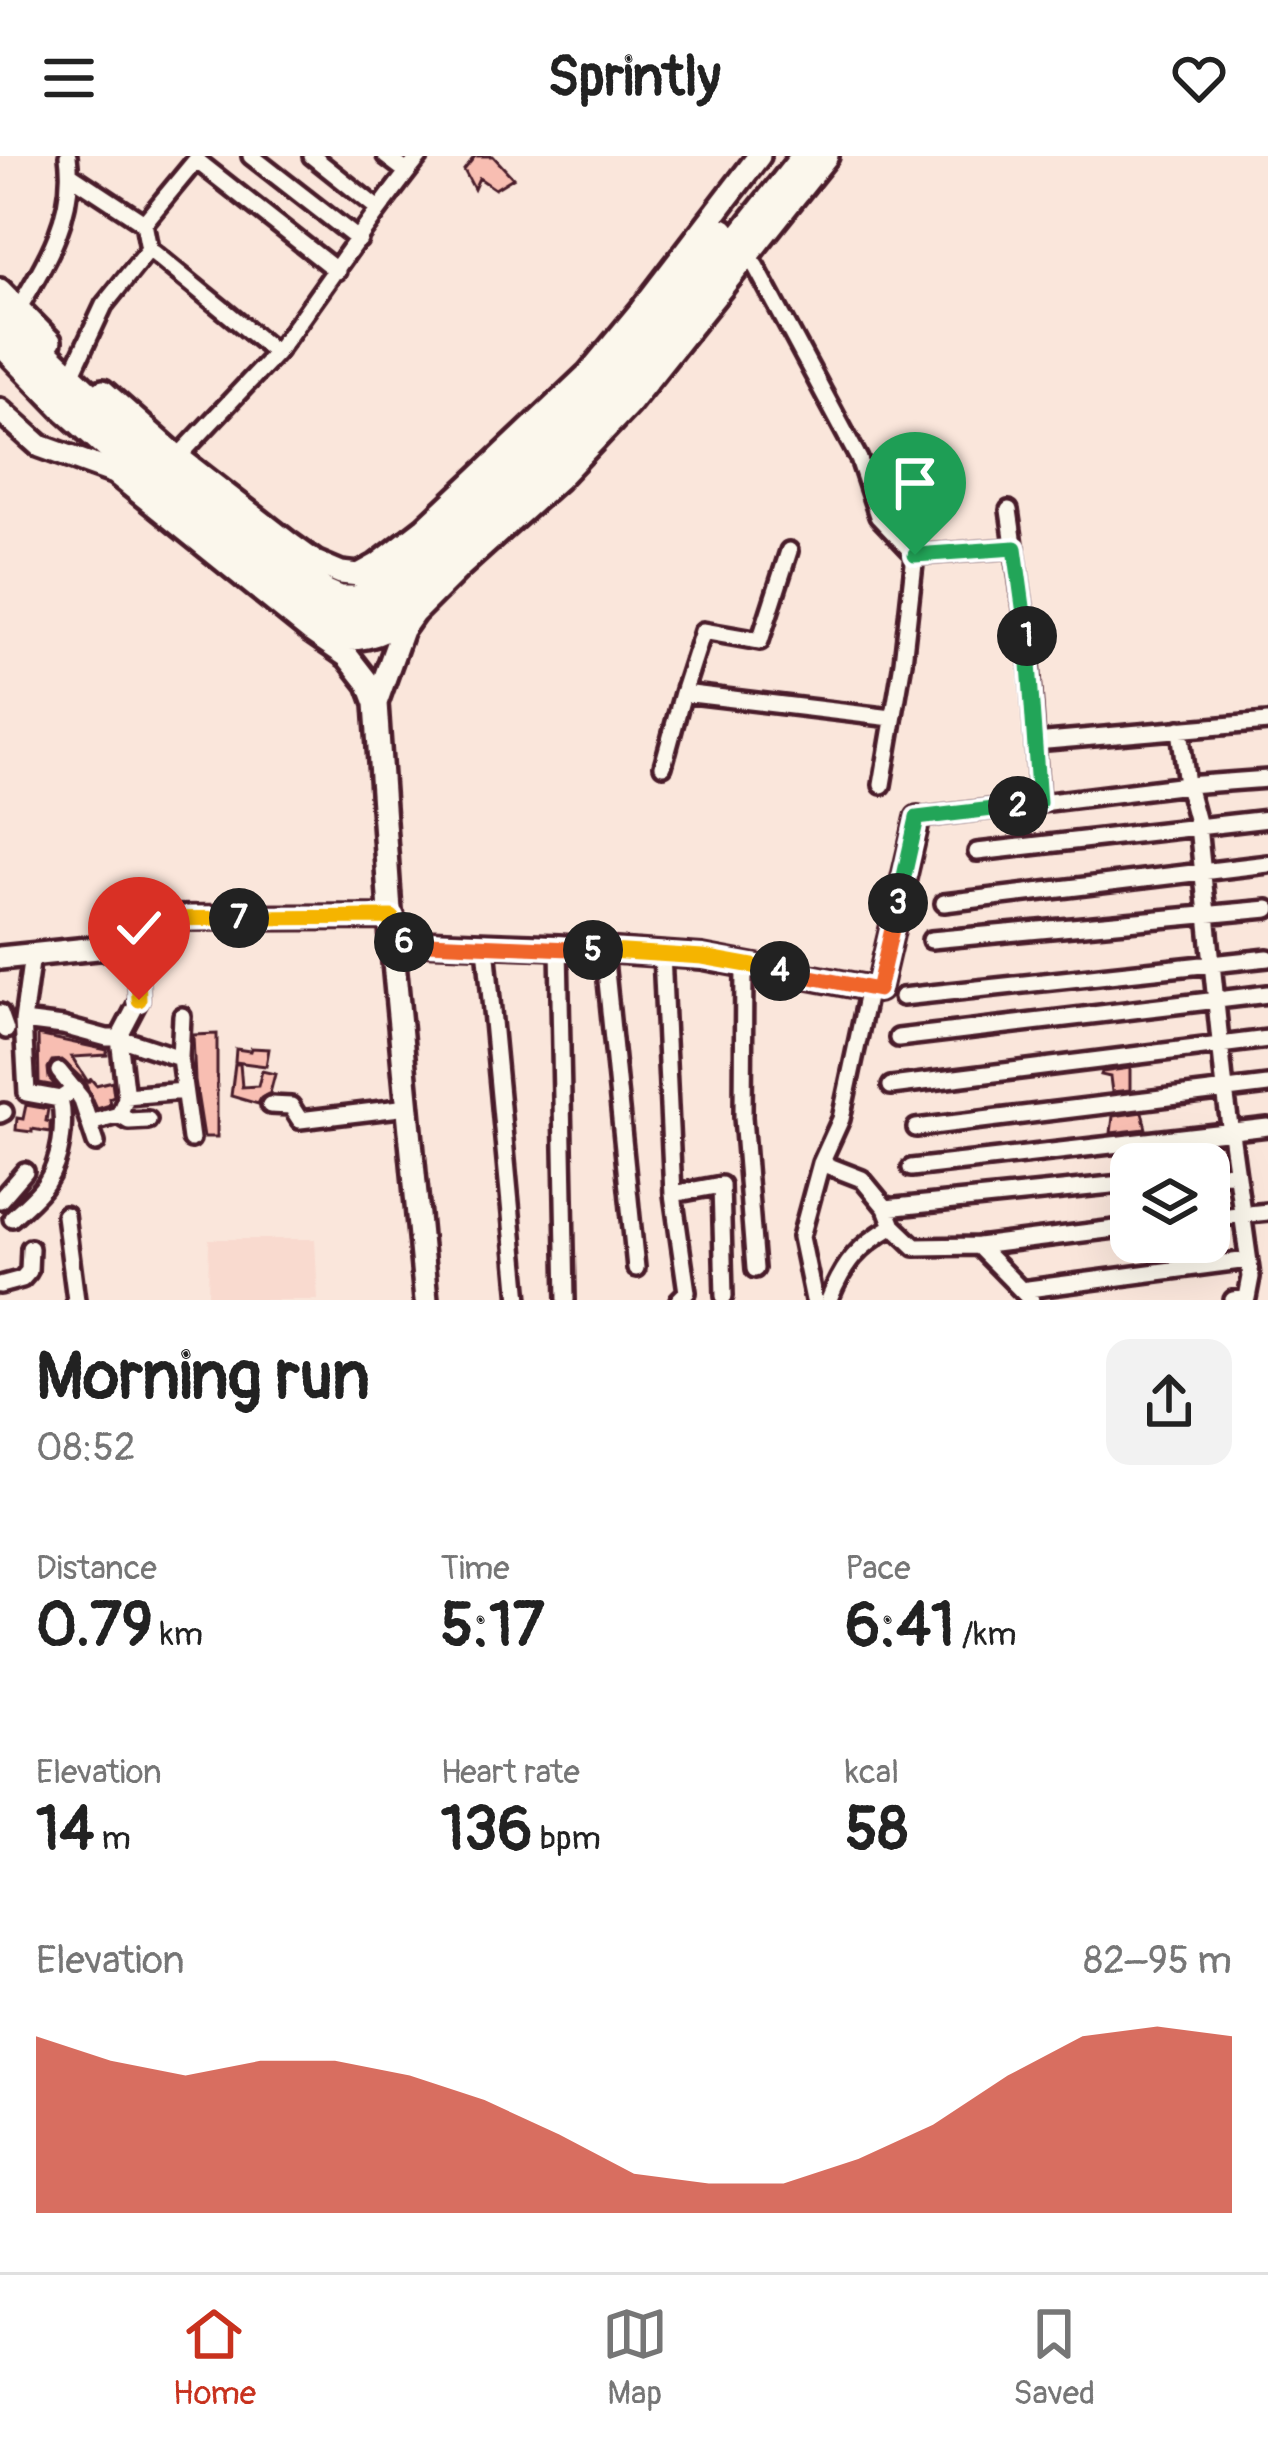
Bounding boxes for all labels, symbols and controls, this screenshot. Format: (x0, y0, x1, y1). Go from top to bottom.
text: Sprintly (547, 44, 721, 112)
icon: menu (36, 45, 102, 111)
icon: heart (1166, 45, 1232, 111)
pin (864, 432, 966, 555)
icon: arrive (882, 450, 948, 516)
pin: 1 (997, 606, 1057, 666)
text: 1 (1021, 615, 1033, 656)
pin: 2 (988, 776, 1048, 836)
text: 2 (1009, 785, 1027, 826)
pin: 3 (868, 873, 928, 933)
pin (88, 877, 190, 1000)
text: 3 (889, 882, 907, 923)
pin: 7 (209, 888, 269, 948)
icon: check (106, 895, 172, 961)
text: 7 (230, 897, 248, 938)
pin: 6 (374, 912, 434, 972)
pin: 5 (563, 920, 623, 980)
text: 6 (394, 921, 414, 962)
text: 5 (584, 929, 602, 970)
pin: 4 (750, 941, 810, 1001)
text: 4 (770, 950, 790, 991)
map controls (1110, 1143, 1230, 1263)
button: layers (1110, 1143, 1230, 1263)
text: Morning run (36, 1336, 370, 1419)
button: share (1106, 1339, 1232, 1465)
text: 08:52 (36, 1423, 136, 1472)
text: Distance (36, 1548, 157, 1589)
text: Time (441, 1548, 510, 1589)
text: Pace (845, 1548, 911, 1589)
text: 0.79 (36, 1589, 153, 1664)
text: 5:17 (441, 1589, 544, 1664)
text: 6:41 (845, 1589, 955, 1664)
text: km (153, 1614, 203, 1655)
text: /km (955, 1614, 1017, 1655)
text: Elevation (36, 1752, 162, 1793)
text: Heart rate (441, 1752, 580, 1793)
text: kcal (845, 1752, 899, 1793)
text: 14 (36, 1793, 94, 1868)
text: 136 (441, 1793, 533, 1868)
text: 58 (845, 1793, 908, 1868)
text: m (94, 1818, 131, 1859)
text: bpm (533, 1818, 601, 1859)
text: Elevation (36, 1936, 185, 1985)
text: 82–95 m (1083, 1936, 1232, 1985)
tab: Home (173, 2301, 256, 2414)
tab: Map (602, 2301, 668, 2414)
tab: Saved (1013, 2301, 1095, 2414)

